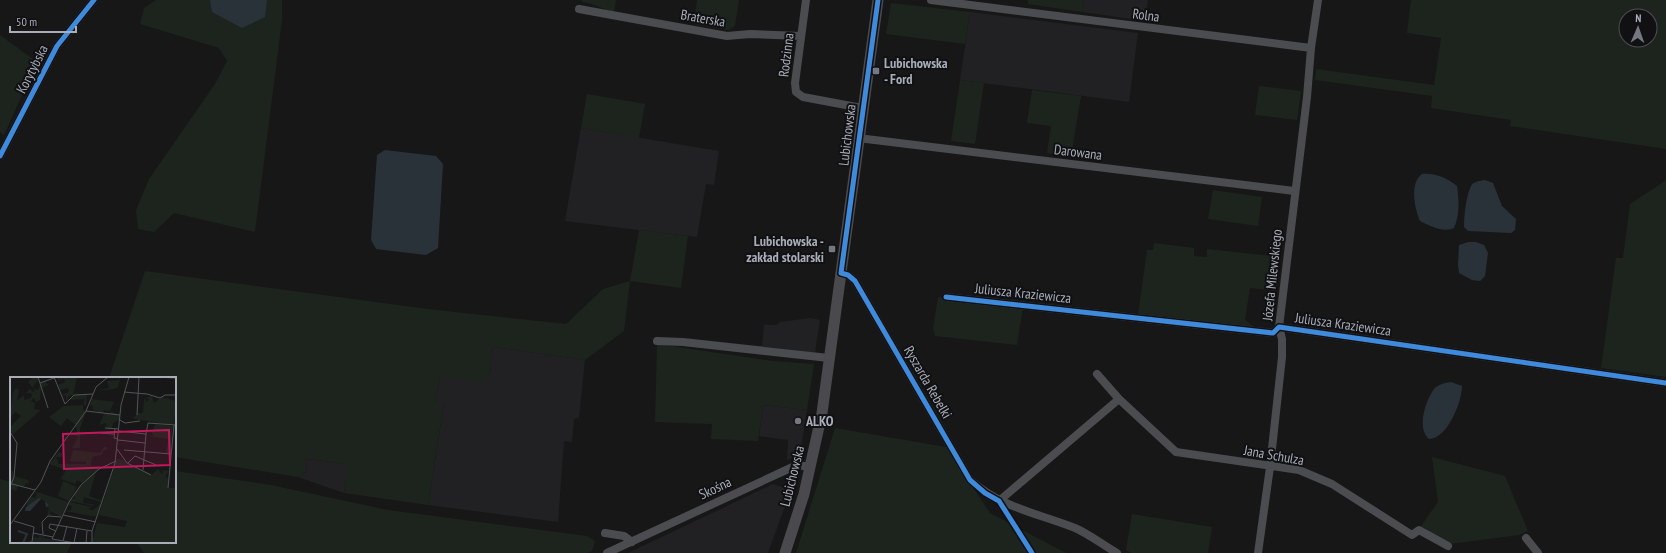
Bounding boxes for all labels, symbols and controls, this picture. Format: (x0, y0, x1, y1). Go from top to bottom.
street label: Rolna (1131, 4, 1161, 26)
street label: Braterska (679, 5, 727, 31)
scale bar (10, 8, 76, 34)
north arrow (1618, 8, 1658, 48)
text: N (1635, 11, 1642, 25)
text: 50 m (16, 14, 37, 29)
street label: Rodzinna (774, 32, 798, 78)
street label: Korytybska (12, 42, 52, 96)
place label: Lubichowska - Ford (884, 54, 948, 88)
marker: Lubichowska - Ford (871, 66, 881, 76)
street label: Lubichowska (834, 103, 860, 167)
street label: Darowana (1053, 140, 1103, 164)
street label: Józefa Milewskiego (1258, 228, 1286, 323)
place label: Lubichowska - zakład stolarski (746, 232, 824, 266)
marker: Lubichowska - zakład stolarski (827, 244, 837, 254)
street label: Juliusza Kraziewicza (973, 279, 1072, 307)
street label: Juliusza Kraziewicza (1293, 308, 1392, 340)
street label: Ryszarda Rebelki (900, 342, 956, 422)
inset map (10, 377, 176, 543)
place label: ALKO (805, 412, 834, 430)
marker: ALKO (793, 416, 803, 426)
street label: Jana Schulza (1242, 441, 1306, 469)
street label: Lubichowska (776, 444, 808, 508)
street label: Skośna (696, 473, 734, 503)

